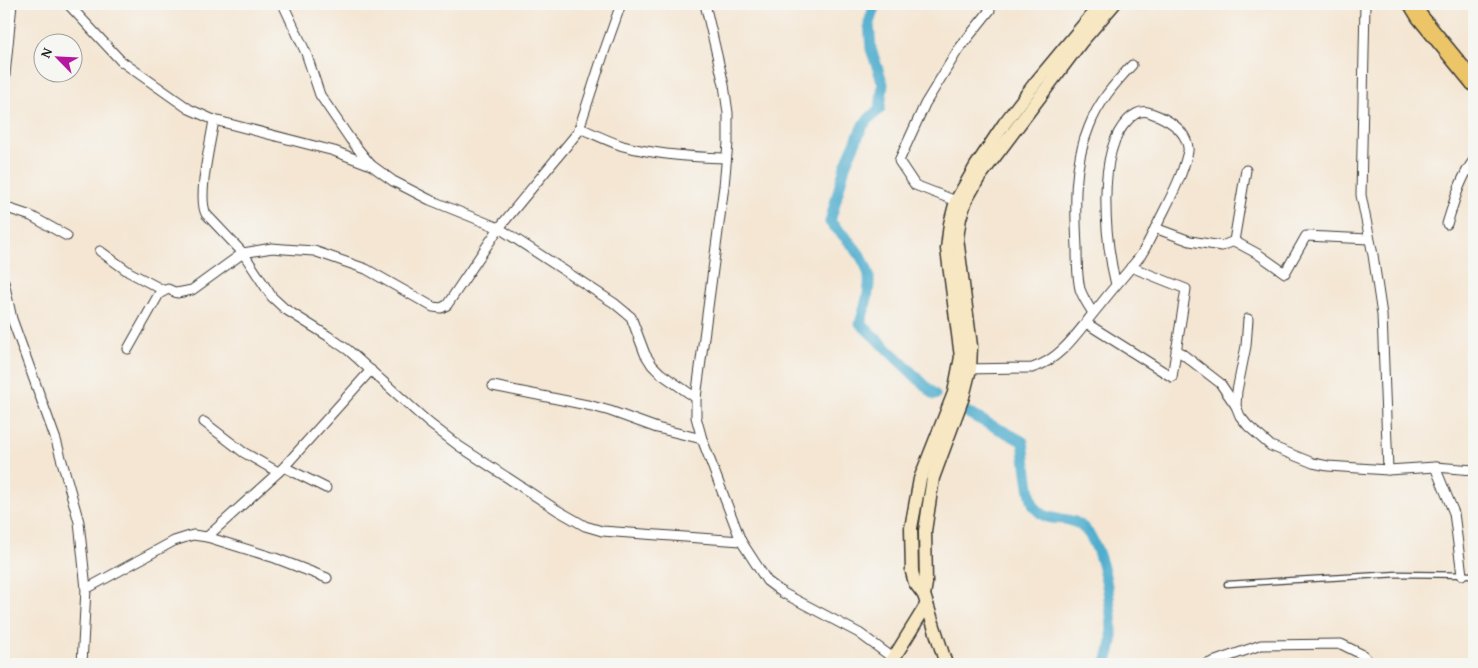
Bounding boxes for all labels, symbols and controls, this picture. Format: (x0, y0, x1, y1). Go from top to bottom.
north arrow (32, 32, 82, 82)
text: N (35, 44, 57, 61)

